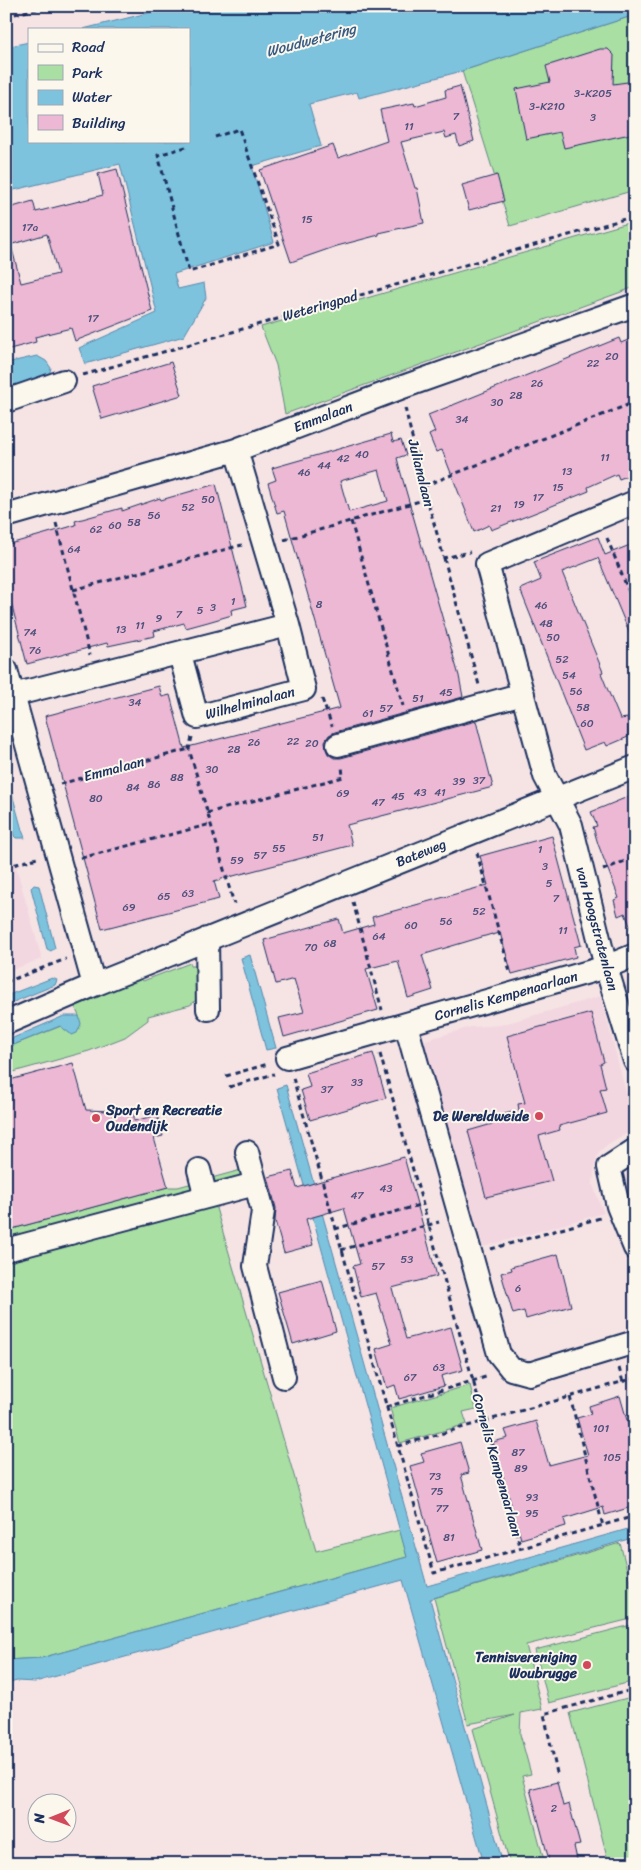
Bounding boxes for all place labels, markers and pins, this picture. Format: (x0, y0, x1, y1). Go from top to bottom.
place label: Sport en Recreatie Oudendijk (105, 1098, 223, 1139)
place label: De Wereldweide (433, 1104, 529, 1129)
marker: De Wereldweide (533, 1110, 545, 1122)
marker: Sport en Recreatie Oudendijk (90, 1112, 102, 1124)
place label: Tennisvereniging Woubrugge (475, 1645, 578, 1686)
marker: Tennisvereniging Woubrugge (581, 1659, 593, 1671)

